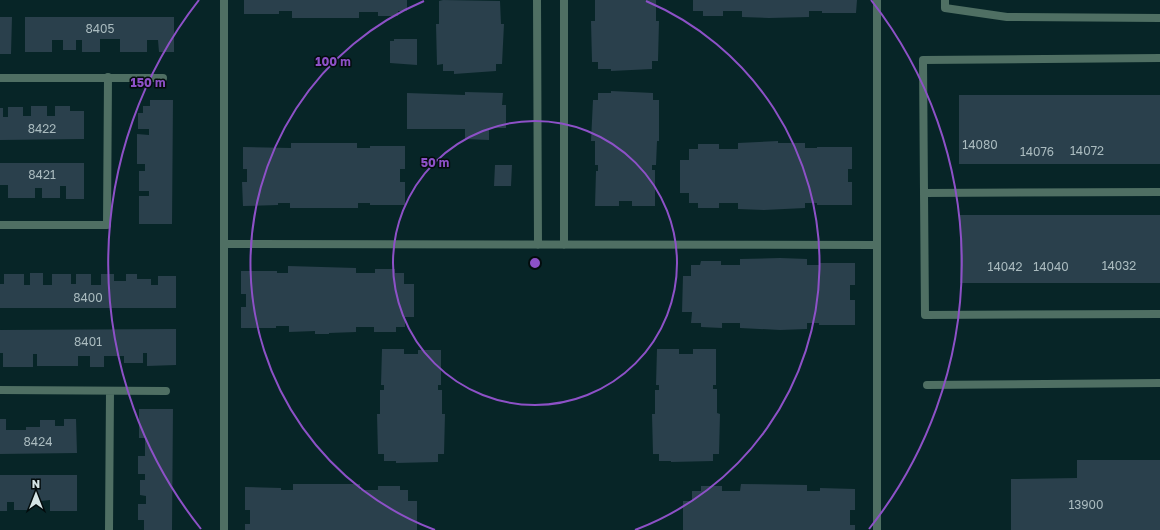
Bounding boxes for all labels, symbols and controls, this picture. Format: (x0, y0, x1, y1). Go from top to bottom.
house number: 8405 (85, 21, 115, 36)
text: 100 m (315, 54, 351, 69)
text: 150 m (131, 75, 165, 90)
house number: 8422 (28, 121, 56, 136)
house number: 14080 (962, 137, 998, 152)
house number: 14072 (1070, 143, 1104, 158)
house number: 14076 (1020, 144, 1054, 159)
text: 50 m (421, 155, 449, 170)
house number: 8421 (28, 167, 56, 182)
centre of rings (528, 256, 542, 270)
house number: 14032 (1102, 258, 1136, 273)
house number: 14042 (988, 259, 1022, 274)
house number: 14040 (1033, 259, 1069, 274)
house number: 8400 (73, 290, 103, 305)
house number: 8401 (74, 334, 102, 349)
house number: 8424 (24, 434, 52, 449)
north arrow (16, 474, 56, 514)
text: N (32, 477, 40, 490)
house number: 13900 (1069, 497, 1103, 512)

